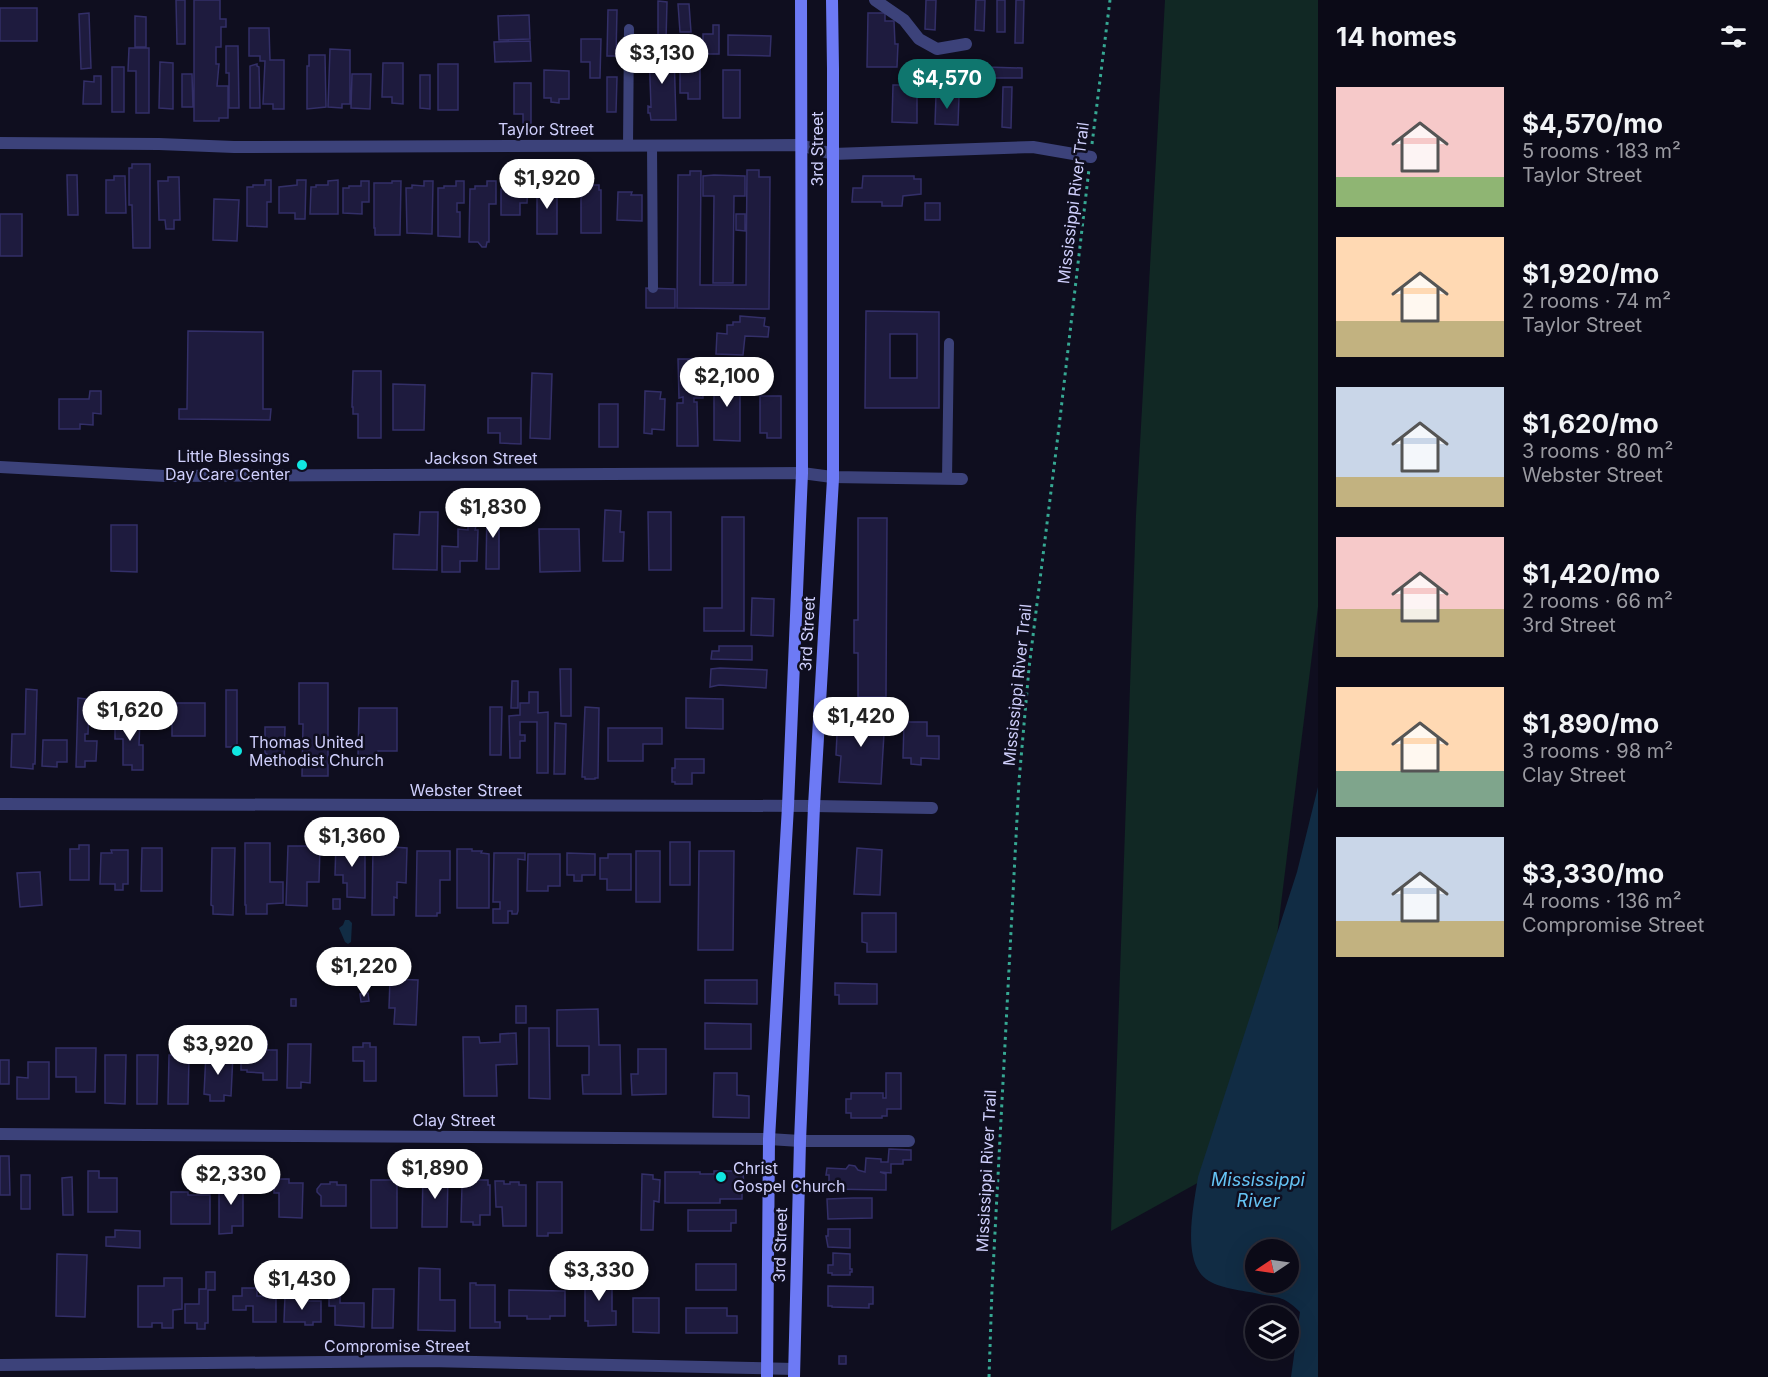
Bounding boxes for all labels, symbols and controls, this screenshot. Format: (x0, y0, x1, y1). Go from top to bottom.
icon: filters (1717, 20, 1750, 53)
text: 14 homes (1336, 21, 1457, 52)
pin: $3,130 (613, 34, 711, 85)
text: $3,130 (629, 41, 695, 65)
pin: $4,570 (898, 59, 996, 110)
text: $4,570 (912, 66, 982, 90)
text: $4,570/mo (1522, 108, 1663, 139)
street label: 3rd Street (807, 111, 827, 187)
icon: home (1384, 111, 1456, 183)
street label: Taylor Street (498, 119, 594, 139)
street label: Mississippi River Trail (1053, 121, 1093, 285)
text: 5 rooms · 183 m² (1522, 139, 1681, 163)
pin: $1,920 (498, 159, 596, 210)
text: Taylor Street (1522, 163, 1642, 187)
text: $1,920 (513, 166, 581, 190)
text: $1,920/mo (1522, 258, 1659, 289)
icon: home (1384, 261, 1456, 333)
text: 2 rooms · 74 m² (1522, 289, 1671, 313)
text: Taylor Street (1522, 313, 1642, 337)
pin: $2,100 (678, 357, 776, 408)
text: $2,100 (694, 364, 760, 388)
text: $1,620/mo (1522, 408, 1659, 439)
icon: home (1384, 411, 1456, 483)
text: 3 rooms · 80 m² (1522, 439, 1673, 463)
place label: Little Blessings Day Care Center (165, 446, 290, 484)
street label: Jackson Street (424, 448, 538, 468)
marker: Little Blessings Day Care Center (295, 458, 309, 472)
text: Webster Street (1522, 463, 1663, 487)
pin: $1,830 (444, 488, 542, 539)
text: $1,830 (459, 495, 527, 519)
text: $1,420/mo (1522, 558, 1660, 589)
icon: home (1384, 561, 1456, 633)
text: 2 rooms · 66 m² (1522, 589, 1673, 613)
street label: 3rd Street (795, 596, 819, 672)
street label: Mississippi River Trail (999, 603, 1035, 767)
text: 3rd Street (1522, 613, 1616, 637)
pin: $1,620 (81, 691, 179, 742)
pin: $1,420 (812, 697, 910, 748)
text: $1,620 (97, 698, 163, 722)
text: $1,420 (827, 704, 895, 728)
text: $1,890/mo (1522, 708, 1659, 739)
icon: home (1384, 711, 1456, 783)
place label: Thomas United Methodist Church (249, 732, 384, 770)
text: 3 rooms · 98 m² (1522, 739, 1673, 763)
marker: Thomas United Methodist Church (230, 744, 244, 758)
text: Clay Street (1522, 763, 1626, 787)
street label: Webster Street (410, 780, 522, 800)
pin: $1,360 (303, 817, 401, 868)
text: $1,360 (318, 824, 386, 848)
text: $3,330/mo (1522, 858, 1664, 889)
icon: home (1384, 861, 1456, 933)
text: 4 rooms · 136 m² (1522, 889, 1682, 913)
text: Compromise Street (1522, 913, 1704, 937)
pin: $1,220 (315, 947, 413, 998)
text: $1,220 (330, 954, 398, 978)
pin: $3,920 (169, 1025, 267, 1076)
text: $3,920 (182, 1032, 254, 1056)
street label: Mississippi River Trail (972, 1089, 1000, 1253)
street label: Clay Street (413, 1110, 495, 1130)
pin: $1,890 (386, 1149, 484, 1200)
pin: $2,330 (182, 1155, 280, 1206)
text: $1,890 (401, 1156, 469, 1180)
place label: Christ Gospel Church (733, 1158, 845, 1196)
text: $2,330 (195, 1162, 267, 1186)
water label: Mississippi River (1211, 1169, 1306, 1211)
marker: Christ Gospel Church (714, 1170, 728, 1184)
street label: 3rd Street (769, 1207, 791, 1283)
north arrow (1245, 1239, 1299, 1293)
map controls (1245, 1239, 1299, 1359)
pin: $3,330 (550, 1251, 648, 1302)
text: $3,330 (563, 1258, 635, 1282)
pin: $1,430 (253, 1260, 351, 1311)
text: $1,430 (268, 1267, 336, 1291)
button: layers (1245, 1305, 1299, 1359)
street label: Compromise Street (324, 1336, 470, 1356)

